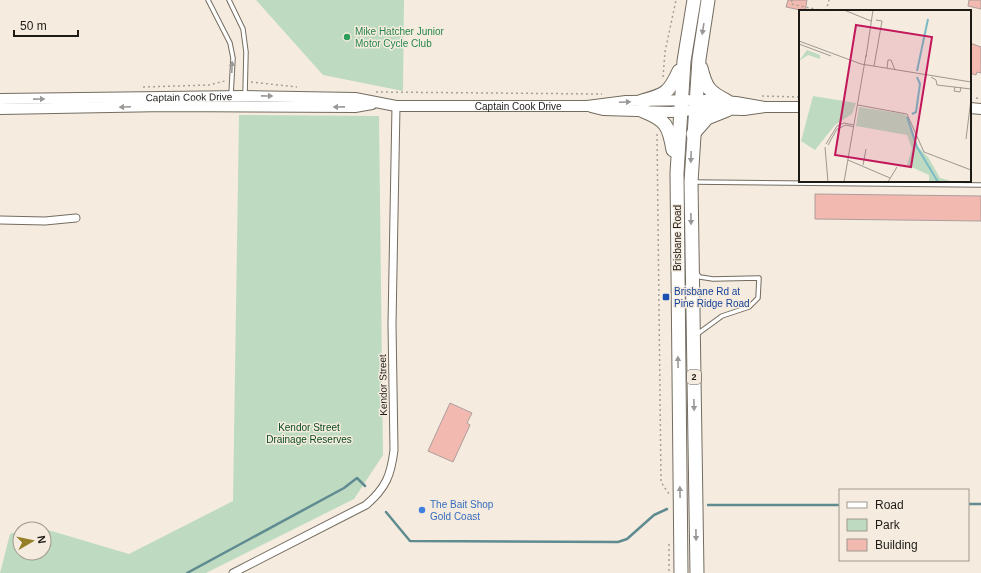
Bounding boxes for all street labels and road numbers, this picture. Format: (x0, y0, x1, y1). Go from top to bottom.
street label: Captain Cook Drive (146, 91, 233, 103)
street label: Captain Cook Drive (475, 101, 562, 112)
street label: Brisbane Road (672, 205, 683, 271)
street label: Kendor Street (377, 354, 389, 416)
road number: 2 (687, 370, 701, 384)

